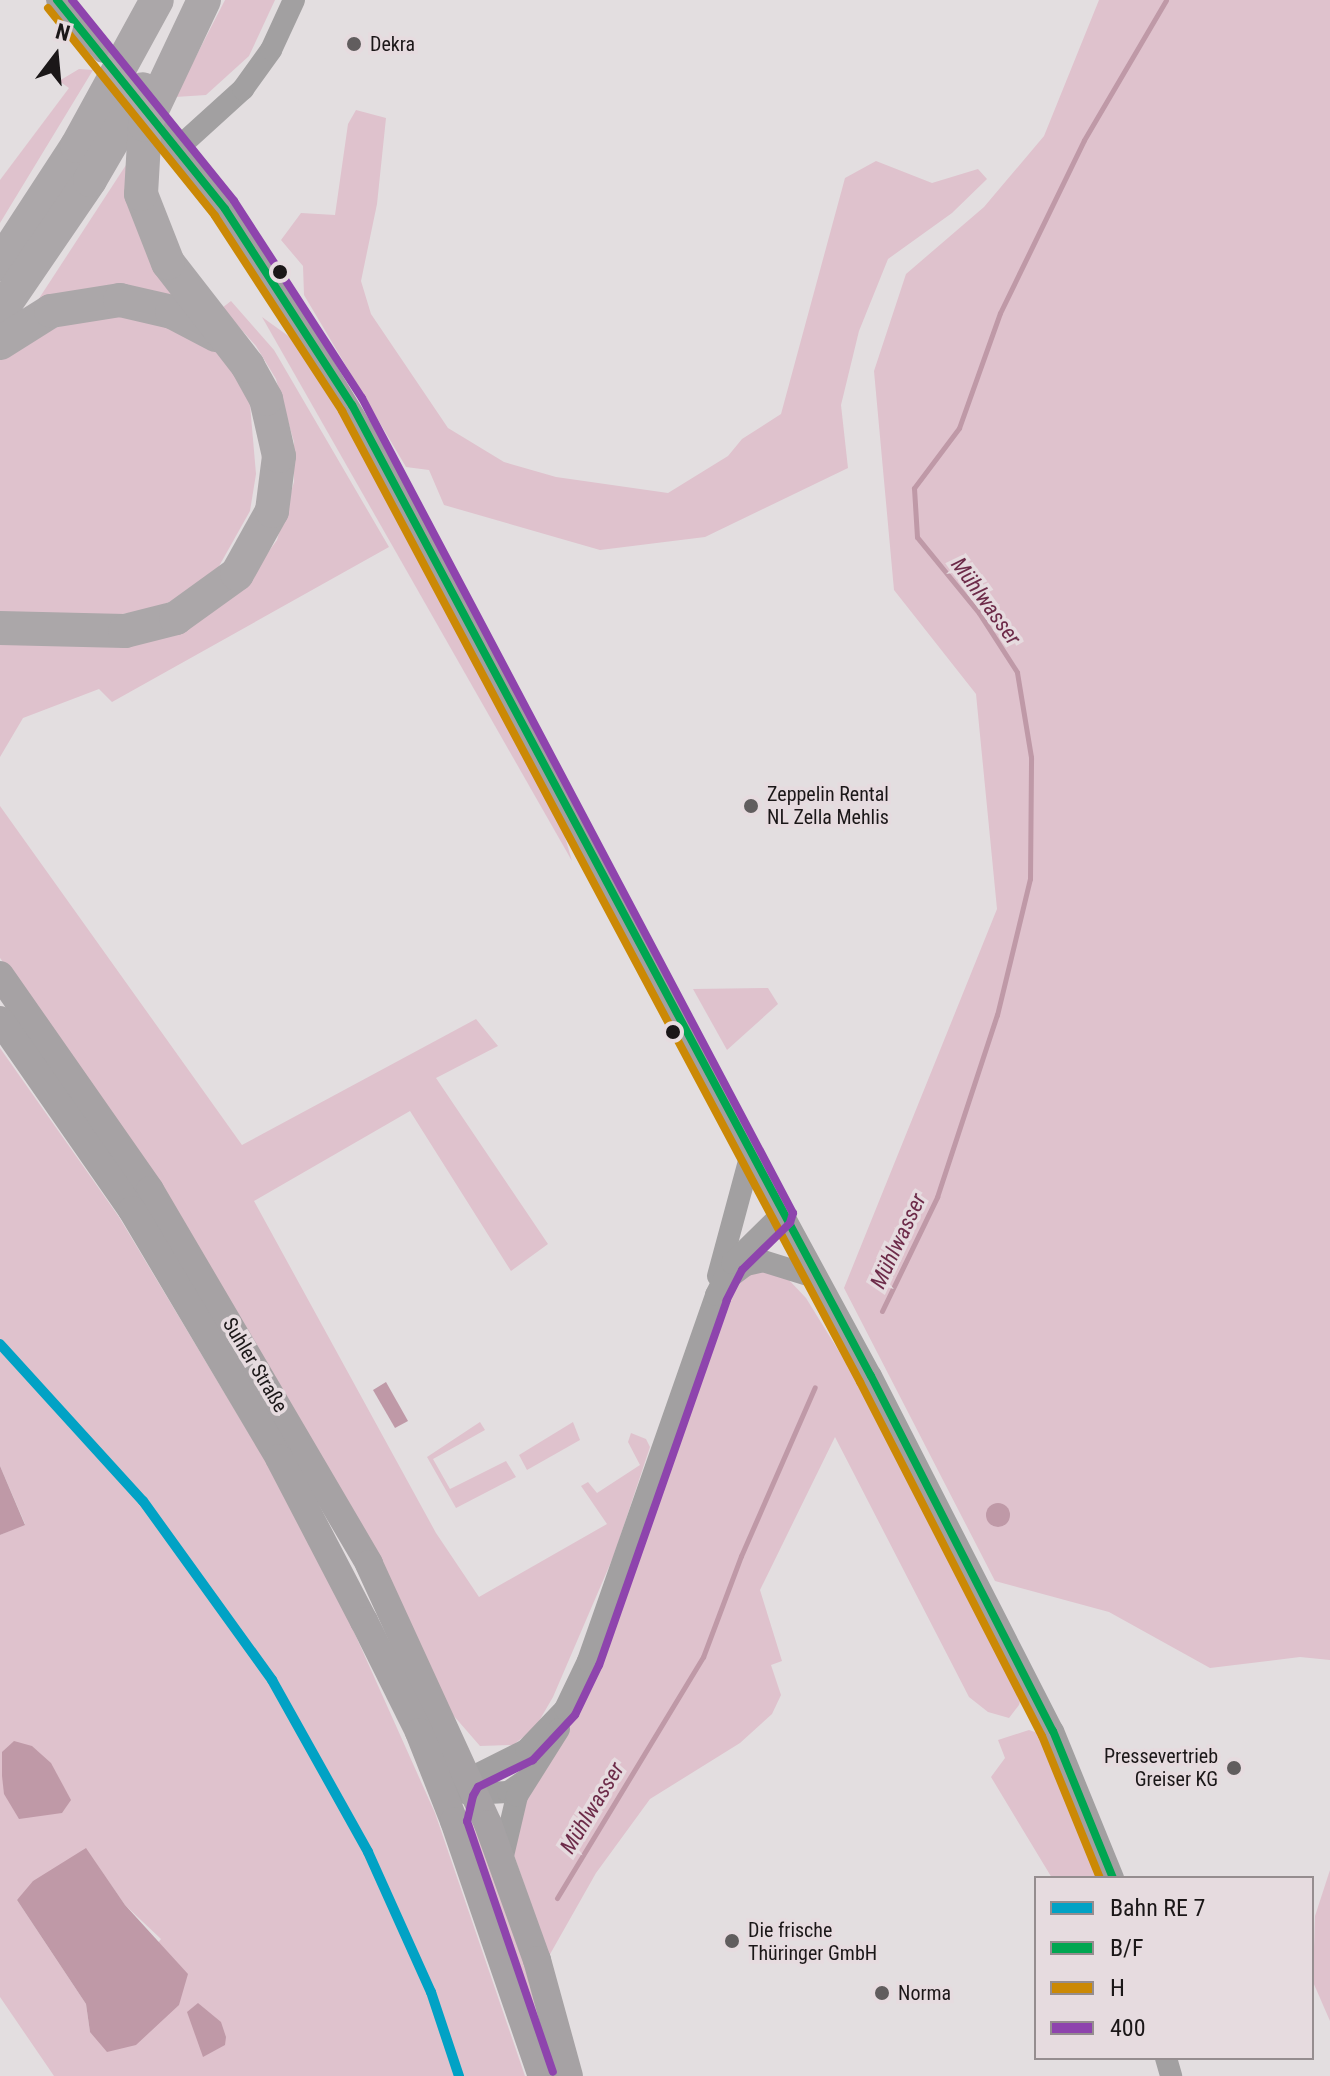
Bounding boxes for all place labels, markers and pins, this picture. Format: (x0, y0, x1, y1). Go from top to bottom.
place label: Dekra (370, 32, 415, 56)
marker: Dekra (345, 35, 363, 53)
unlabelled marker (272, 264, 288, 280)
place label: Zeppelin Rental NL Zella Mehlis (767, 782, 889, 829)
marker: Zeppelin Rental NL Zella Mehlis (742, 797, 760, 815)
unlabelled marker (665, 1024, 681, 1040)
place label: Pressevertrieb Greiser KG (1104, 1744, 1218, 1791)
marker: Pressevertrieb Greiser KG (1225, 1759, 1243, 1777)
place label: Die frische Thüringer GmbH (748, 1918, 877, 1965)
marker: Die frische Thüringer GmbH (723, 1932, 741, 1950)
place label: Norma (898, 1981, 951, 2005)
marker: Norma (873, 1984, 891, 2002)

